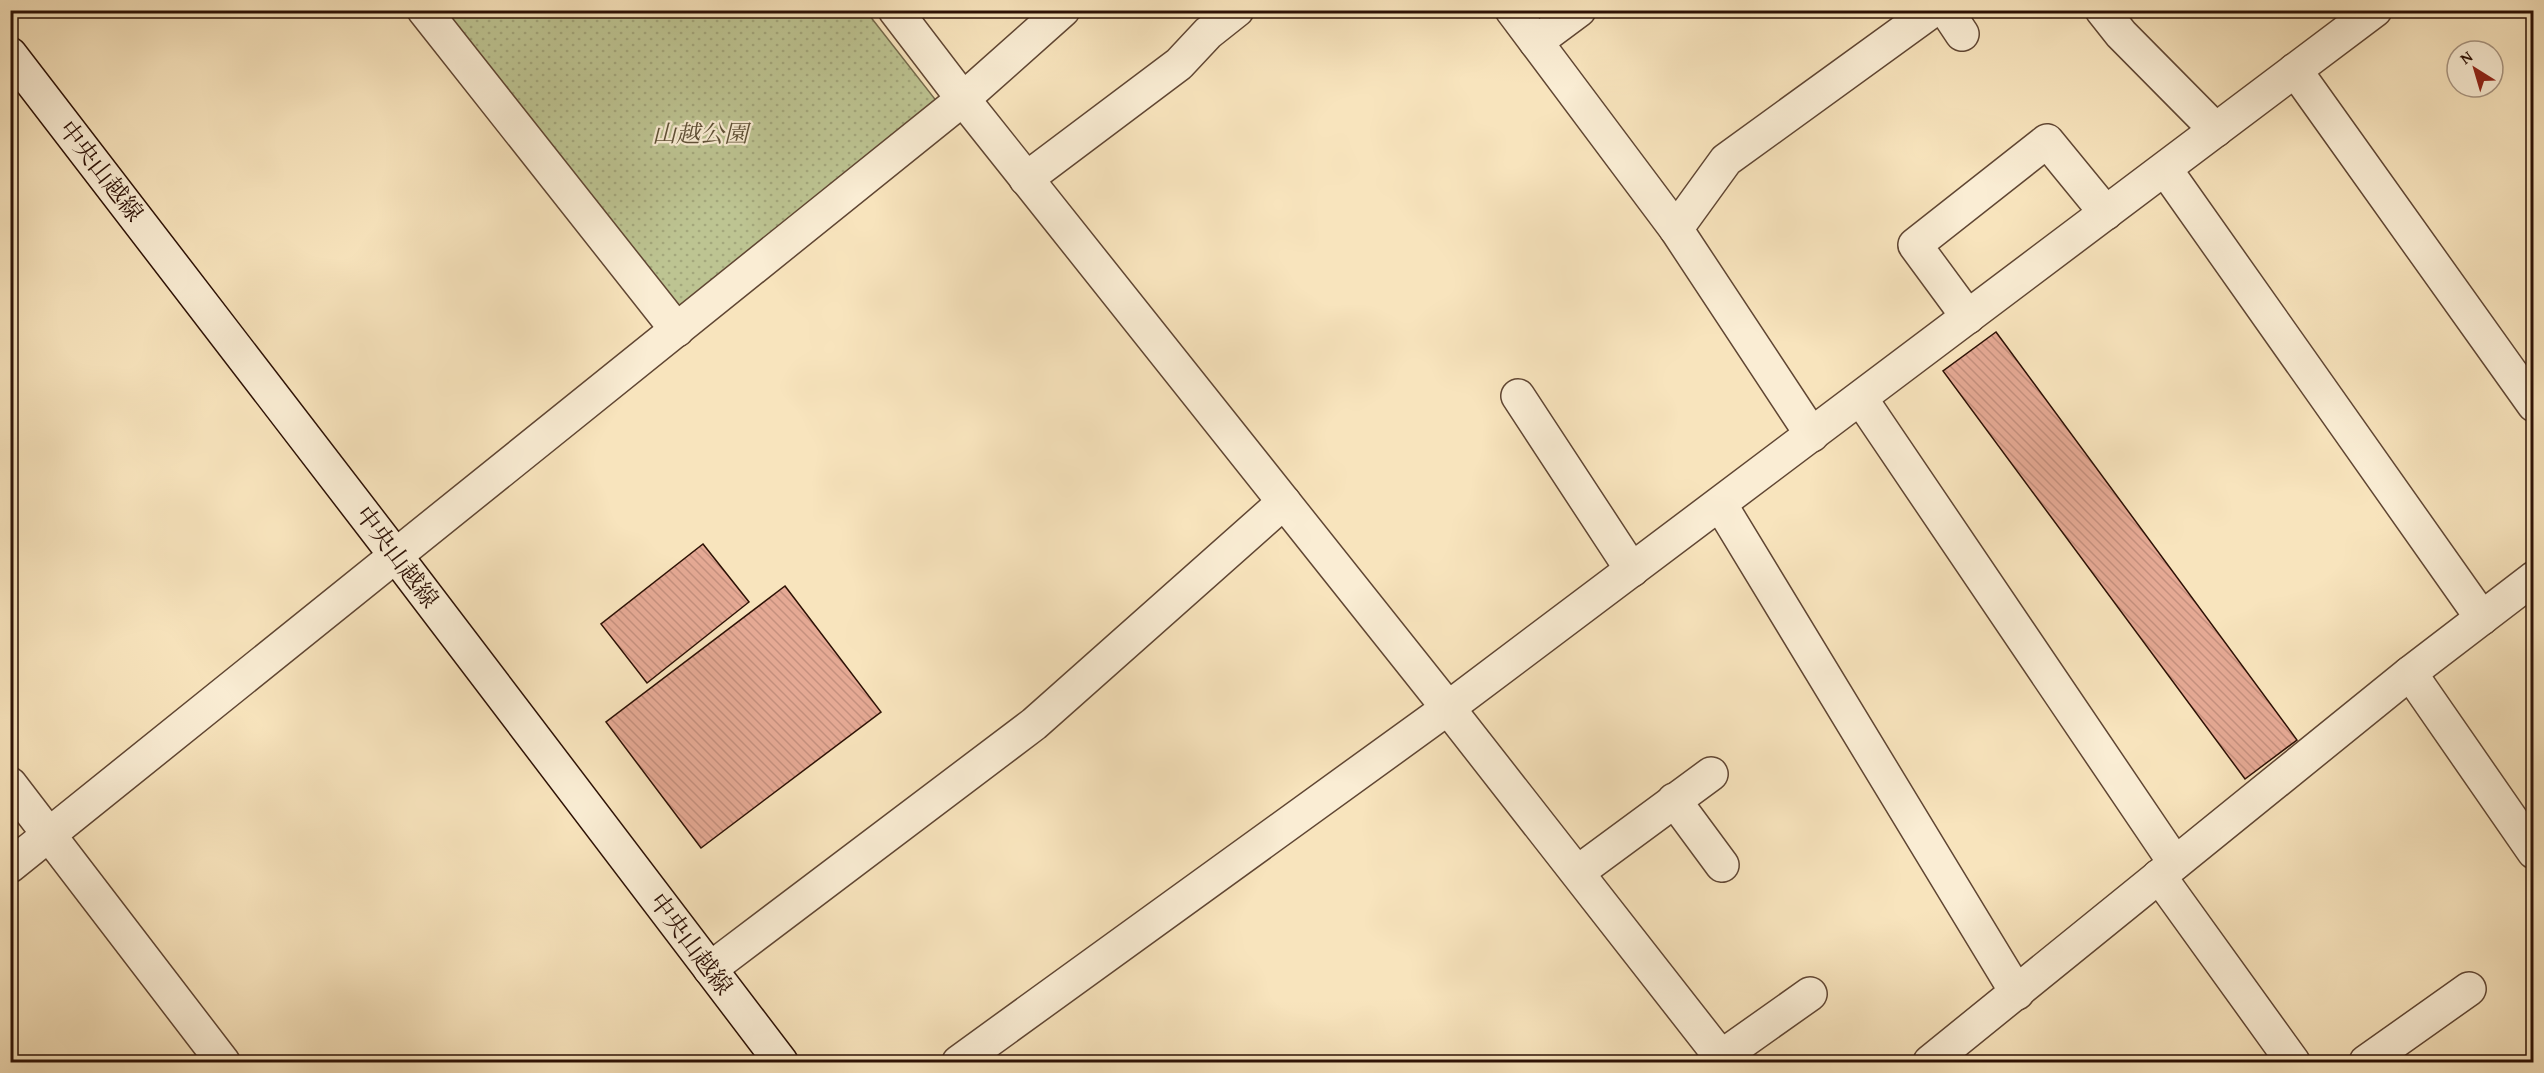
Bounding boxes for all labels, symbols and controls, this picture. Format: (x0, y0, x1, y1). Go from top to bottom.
north arrow (2445, 39, 2505, 99)
text: N (2454, 44, 2478, 70)
street label: 中央山越線 (51, 113, 152, 229)
park label: 山越公園 (652, 116, 752, 151)
street label: 中央山越線 (347, 498, 447, 615)
street label: 中央山越線 (641, 885, 741, 1002)

